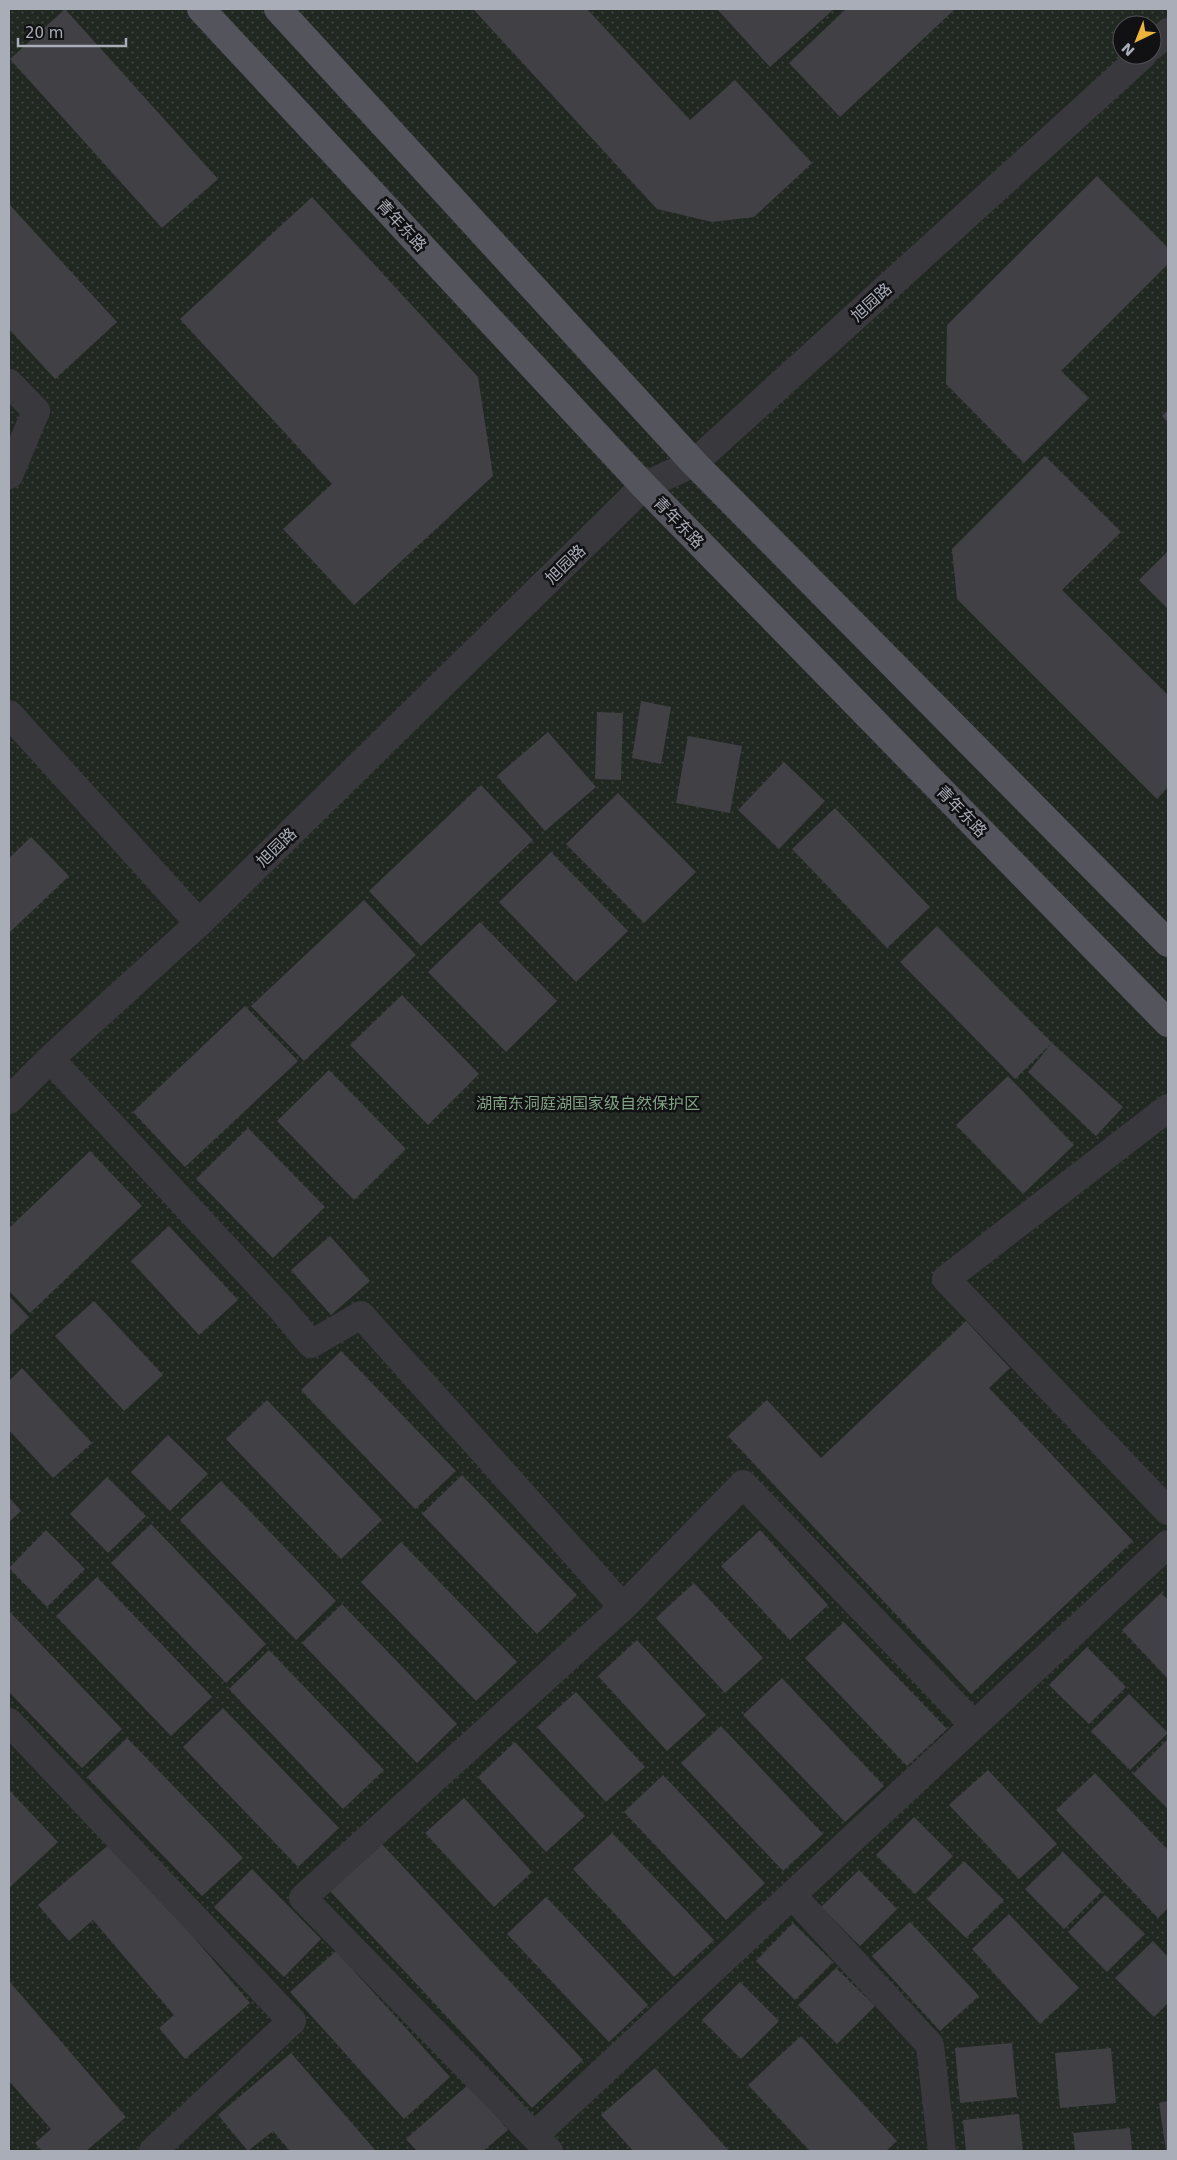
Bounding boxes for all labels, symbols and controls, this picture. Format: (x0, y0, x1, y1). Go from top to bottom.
scale bar (18, 15, 125, 47)
north arrow (1112, 15, 1162, 65)
text: 20 m (25, 24, 63, 42)
text: N (1118, 40, 1138, 59)
street label: 青年东路 (373, 195, 430, 255)
street label: 旭园路 (847, 279, 896, 325)
street label: 青年东路 (650, 493, 708, 552)
street label: 旭园路 (541, 541, 589, 588)
street label: 青年东路 (933, 782, 991, 841)
street label: 旭园路 (252, 824, 300, 871)
park label: 湖南东洞庭湖国家级自然保护区 (476, 1094, 700, 1113)

